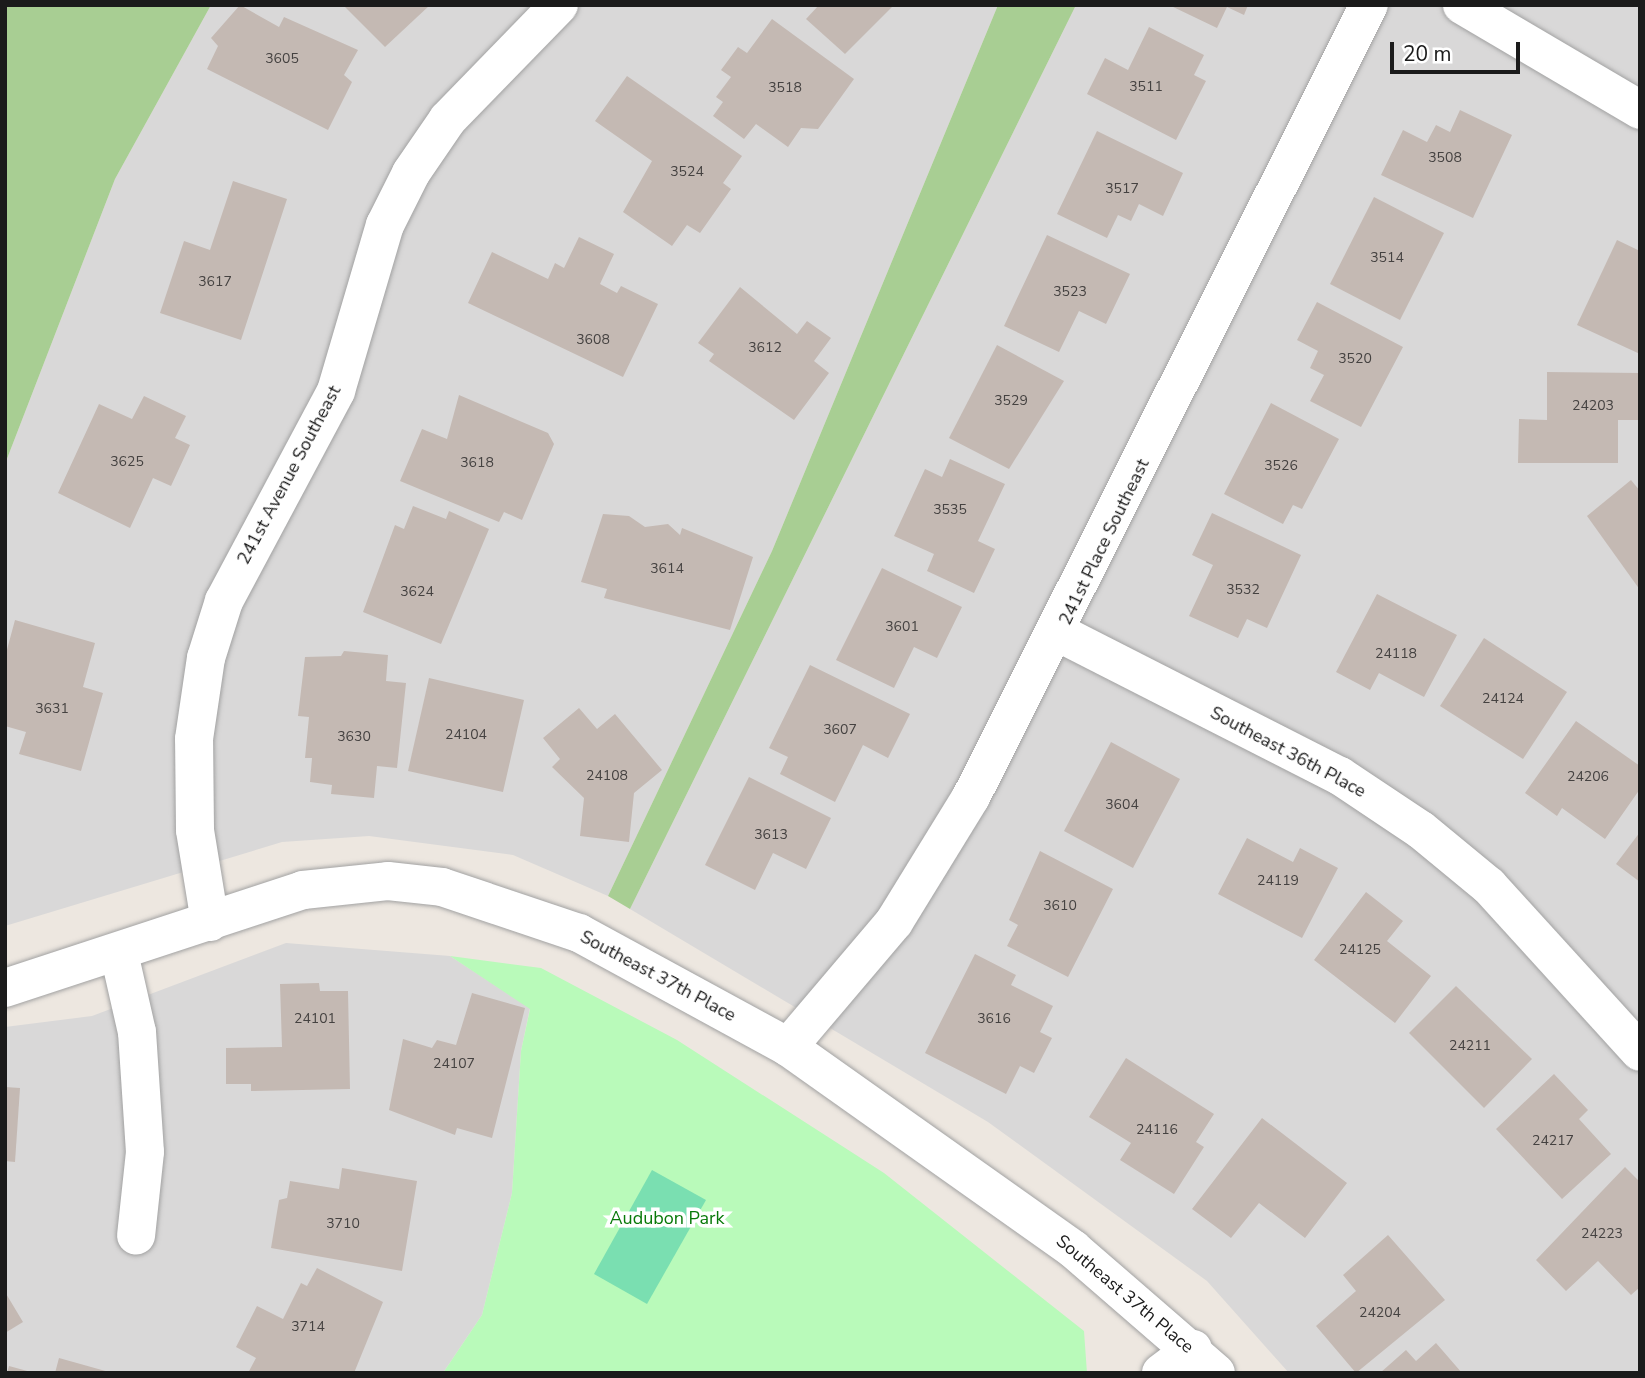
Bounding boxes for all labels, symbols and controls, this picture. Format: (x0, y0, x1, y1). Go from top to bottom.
scale bar (1393, 28, 1522, 72)
text: 20 m (1403, 40, 1452, 68)
house number: 3605 (265, 51, 299, 67)
house number: 3511 (1129, 79, 1163, 95)
house number: 3518 (768, 80, 802, 96)
house number: 3508 (1428, 150, 1462, 166)
house number: 3524 (670, 164, 704, 180)
house number: 3517 (1105, 181, 1139, 197)
house number: 3514 (1370, 250, 1404, 266)
house number: 3617 (198, 274, 232, 290)
house number: 3523 (1053, 284, 1087, 300)
house number: 3608 (576, 332, 610, 348)
house number: 3612 (748, 340, 782, 356)
house number: 3520 (1338, 351, 1372, 367)
street label: 241st Avenue Southeast (233, 382, 345, 568)
house number: 3529 (994, 393, 1028, 409)
house number: 24203 (1572, 398, 1614, 414)
house number: 3625 (110, 454, 144, 470)
house number: 3618 (460, 455, 494, 471)
street label: 241st Place Southeast (1054, 455, 1154, 629)
house number: 3526 (1264, 458, 1298, 474)
house number: 3535 (933, 502, 967, 518)
house number: 3614 (650, 561, 684, 577)
house number: 3532 (1226, 582, 1260, 598)
house number: 3624 (400, 584, 434, 600)
house number: 3601 (885, 619, 919, 635)
house number: 24118 (1375, 646, 1417, 662)
house number: 24124 (1482, 691, 1524, 707)
house number: 3631 (35, 701, 69, 717)
street label: Southeast 36th Place (1207, 702, 1369, 802)
house number: 3607 (823, 722, 857, 738)
house number: 24104 (445, 727, 487, 743)
house number: 3630 (337, 729, 371, 745)
house number: 24108 (586, 768, 628, 784)
house number: 24206 (1567, 769, 1609, 785)
house number: 3604 (1105, 797, 1139, 813)
house number: 3613 (754, 827, 788, 843)
house number: 24119 (1257, 873, 1299, 889)
house number: 3610 (1043, 898, 1077, 914)
street label: Southeast 37th Place (577, 926, 739, 1026)
house number: 24125 (1339, 942, 1381, 958)
house number: 24101 (294, 1011, 336, 1027)
house number: 3616 (977, 1011, 1011, 1027)
house number: 24211 (1449, 1038, 1491, 1054)
house number: 24107 (433, 1056, 475, 1072)
house number: 24116 (1136, 1122, 1178, 1138)
house number: 24217 (1532, 1133, 1574, 1149)
park label: Audubon Park (609, 1207, 725, 1229)
house number: 3710 (326, 1216, 360, 1232)
house number: 24223 (1581, 1226, 1623, 1242)
street label: Southeast 37th Place (1052, 1230, 1198, 1358)
house number: 24204 (1359, 1305, 1401, 1321)
house number: 3714 (291, 1319, 325, 1335)

